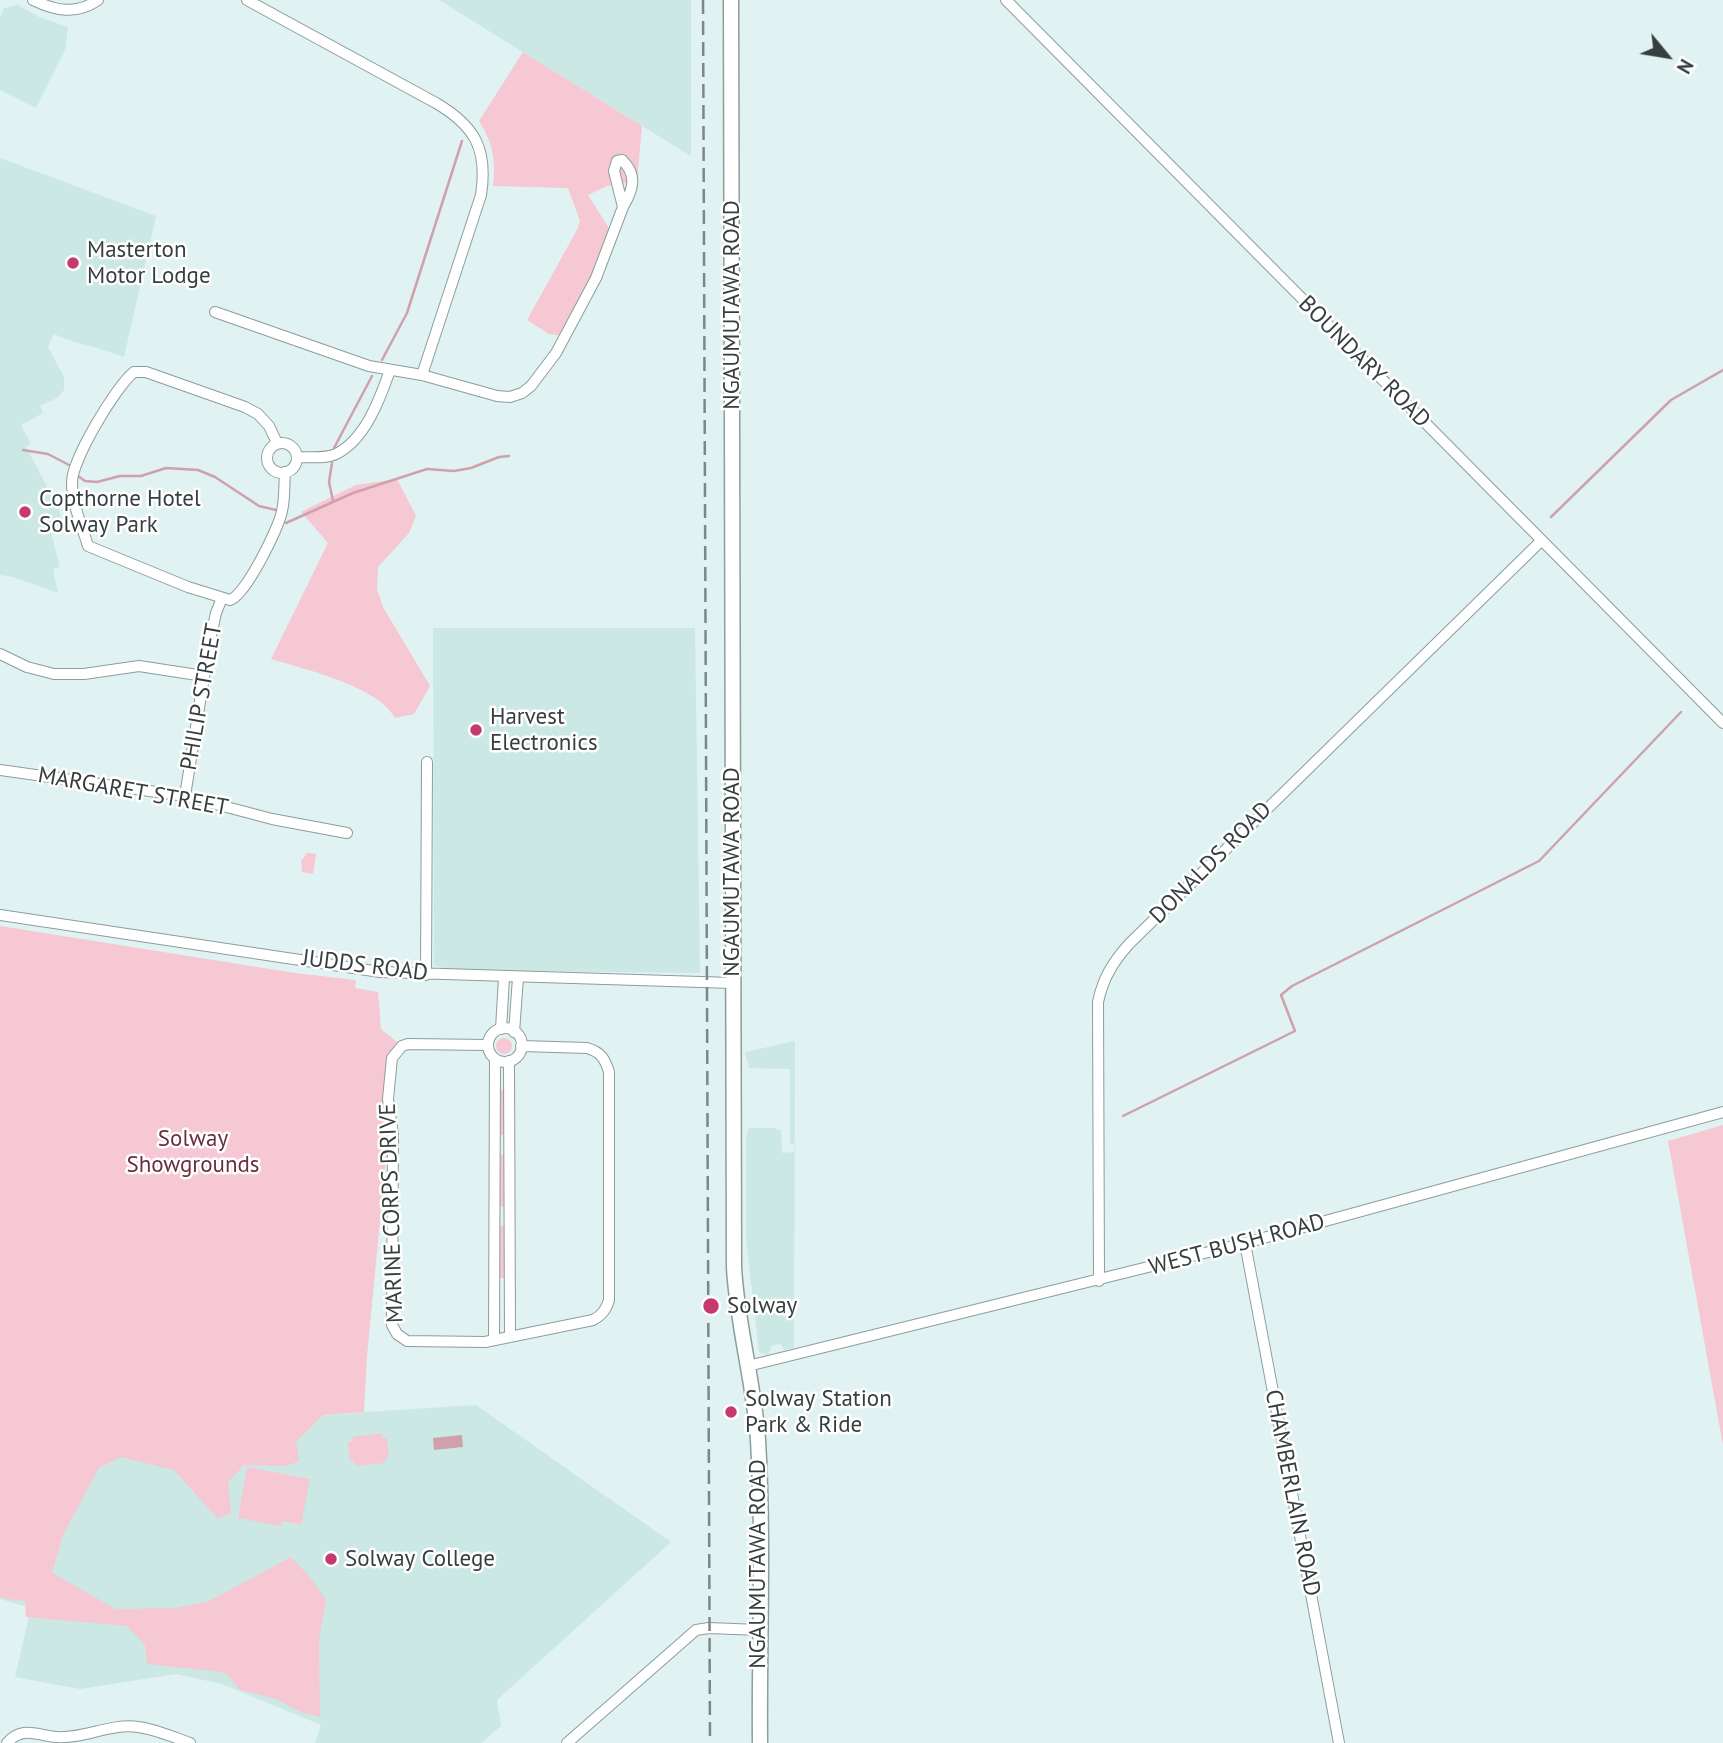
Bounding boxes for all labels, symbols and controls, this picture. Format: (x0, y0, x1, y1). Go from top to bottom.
north arrow (1632, 21, 1702, 91)
text: N (1672, 55, 1699, 78)
street label: NGAUMUTAWA ROAD (718, 200, 746, 410)
place label: Masterton Motor Lodge (87, 236, 211, 290)
marker: Masterton Motor Lodge (65, 255, 81, 271)
street label: BOUNDARY ROAD (1292, 290, 1436, 434)
place label: Copthorne Hotel Solway Park (39, 485, 201, 539)
marker: Copthorne Hotel Solway Park (17, 504, 33, 520)
street label: PHILIP STREET (176, 621, 228, 773)
place label: Harvest Electronics (490, 703, 598, 757)
marker: Harvest Electronics (468, 722, 484, 738)
street label: MARGARET STREET (36, 762, 230, 822)
street label: NGAUMUTAWA ROAD (718, 767, 746, 977)
street label: DONALDS ROAD (1144, 796, 1278, 930)
street label: JUDDS ROAD (301, 945, 429, 987)
street label: MARINE CORPS DRIVE (374, 1103, 410, 1323)
park label: Solway Showgrounds (126, 1125, 260, 1179)
street label: WEST BUSH ROAD (1146, 1208, 1328, 1282)
place label: Solway (727, 1292, 797, 1320)
marker: Solway (701, 1296, 721, 1316)
place label: Solway Station Park & Ride (745, 1385, 892, 1439)
street label: CHAMBERLAIN ROAD (1258, 1387, 1326, 1599)
marker: Solway Station Park & Ride (723, 1404, 739, 1420)
street label: NGAUMUTAWA ROAD (744, 1459, 772, 1669)
place label: Solway College (345, 1545, 495, 1573)
marker: Solway College (323, 1551, 339, 1567)

